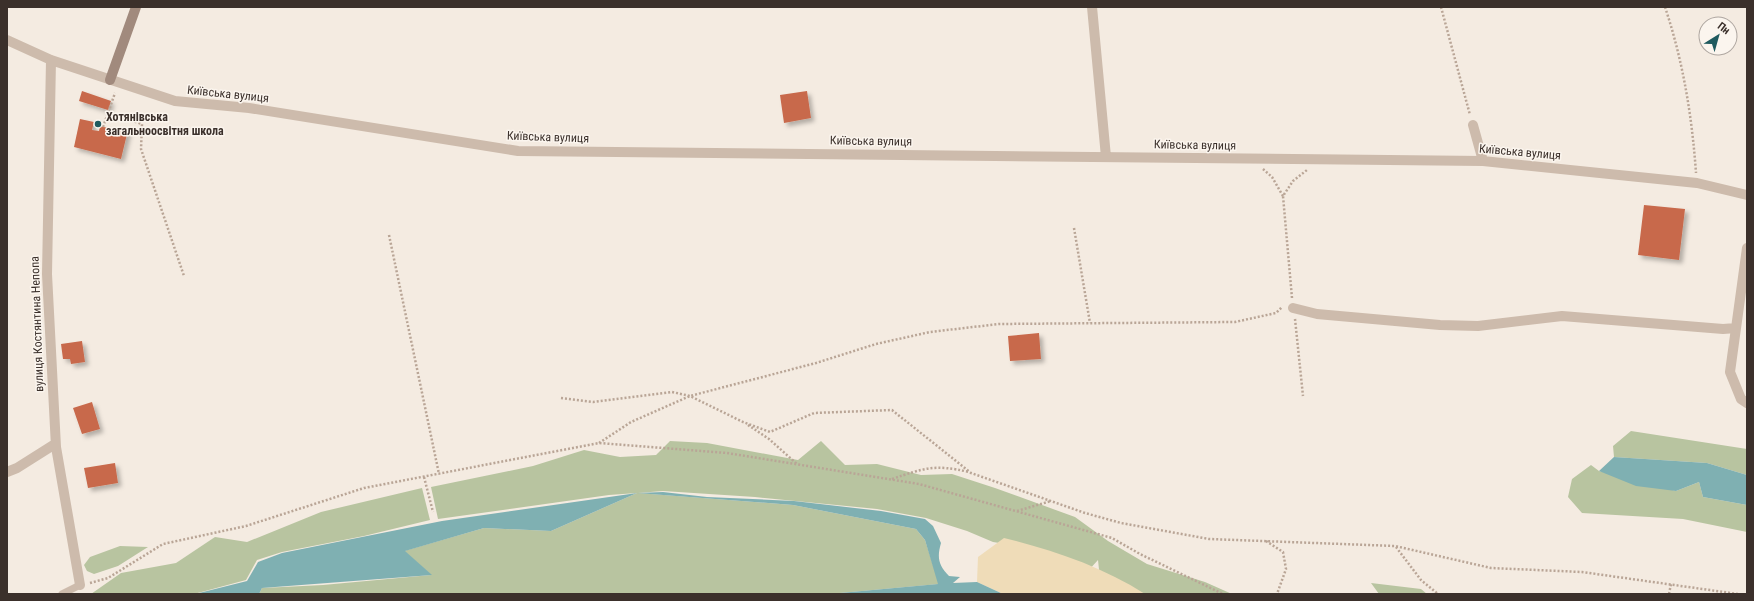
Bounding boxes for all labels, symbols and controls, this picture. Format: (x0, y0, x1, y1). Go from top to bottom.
north arrow (1698, 16, 1738, 56)
text: Пн (1715, 20, 1733, 37)
street label: Київська вулиця (186, 83, 270, 105)
place label: Хотянівська загальноосвітня школа (106, 110, 224, 138)
marker: Хотянівська загальноосвітня школа (93, 119, 103, 129)
street label: Київська вулиця (507, 129, 589, 145)
street label: Київська вулиця (830, 133, 912, 149)
street label: Київська вулиця (1154, 137, 1236, 153)
street label: Київська вулиця (1478, 141, 1562, 163)
street label: вулиця Костянтина Непопа (28, 256, 46, 392)

